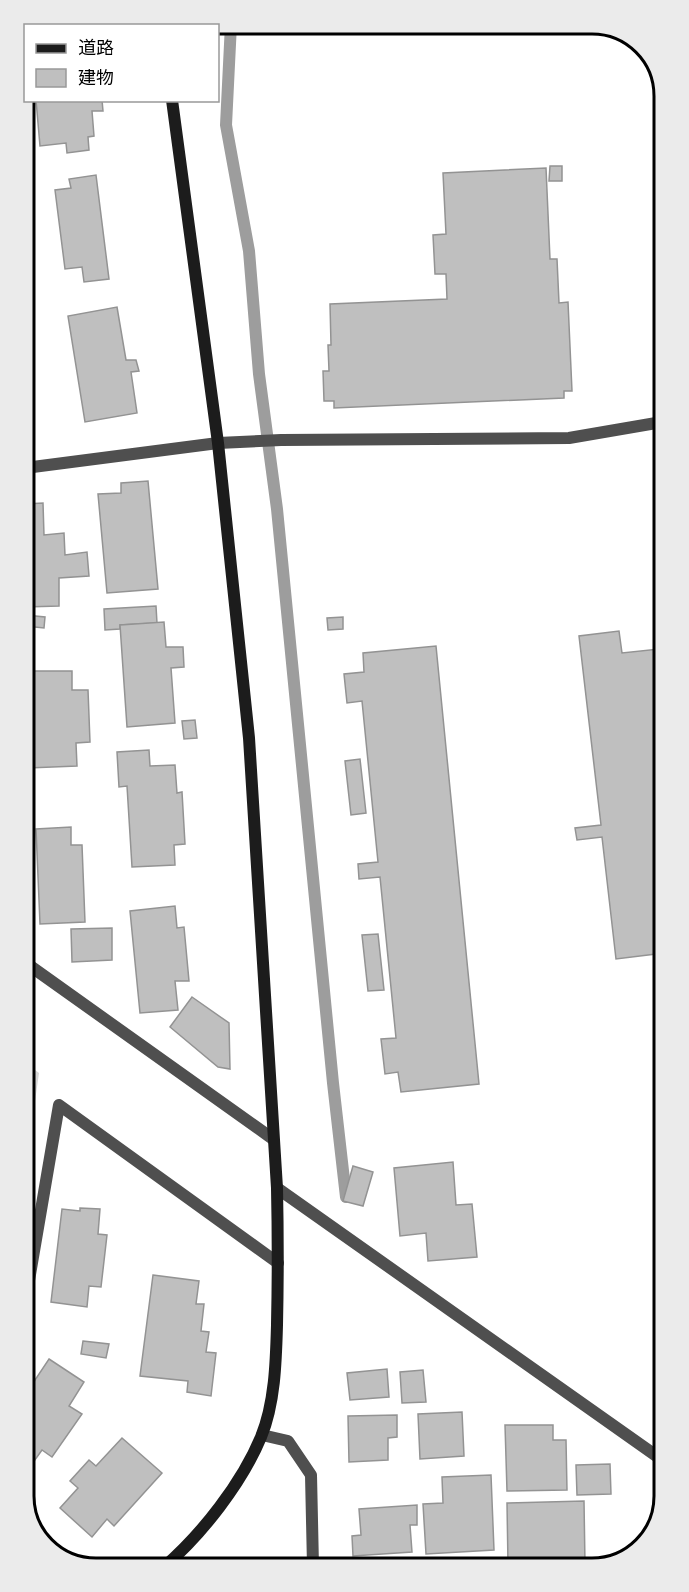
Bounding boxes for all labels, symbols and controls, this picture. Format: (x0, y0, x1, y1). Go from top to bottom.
legend (24, 24, 219, 102)
text: 道路 (78, 35, 114, 61)
text: 建物 (78, 65, 114, 91)

